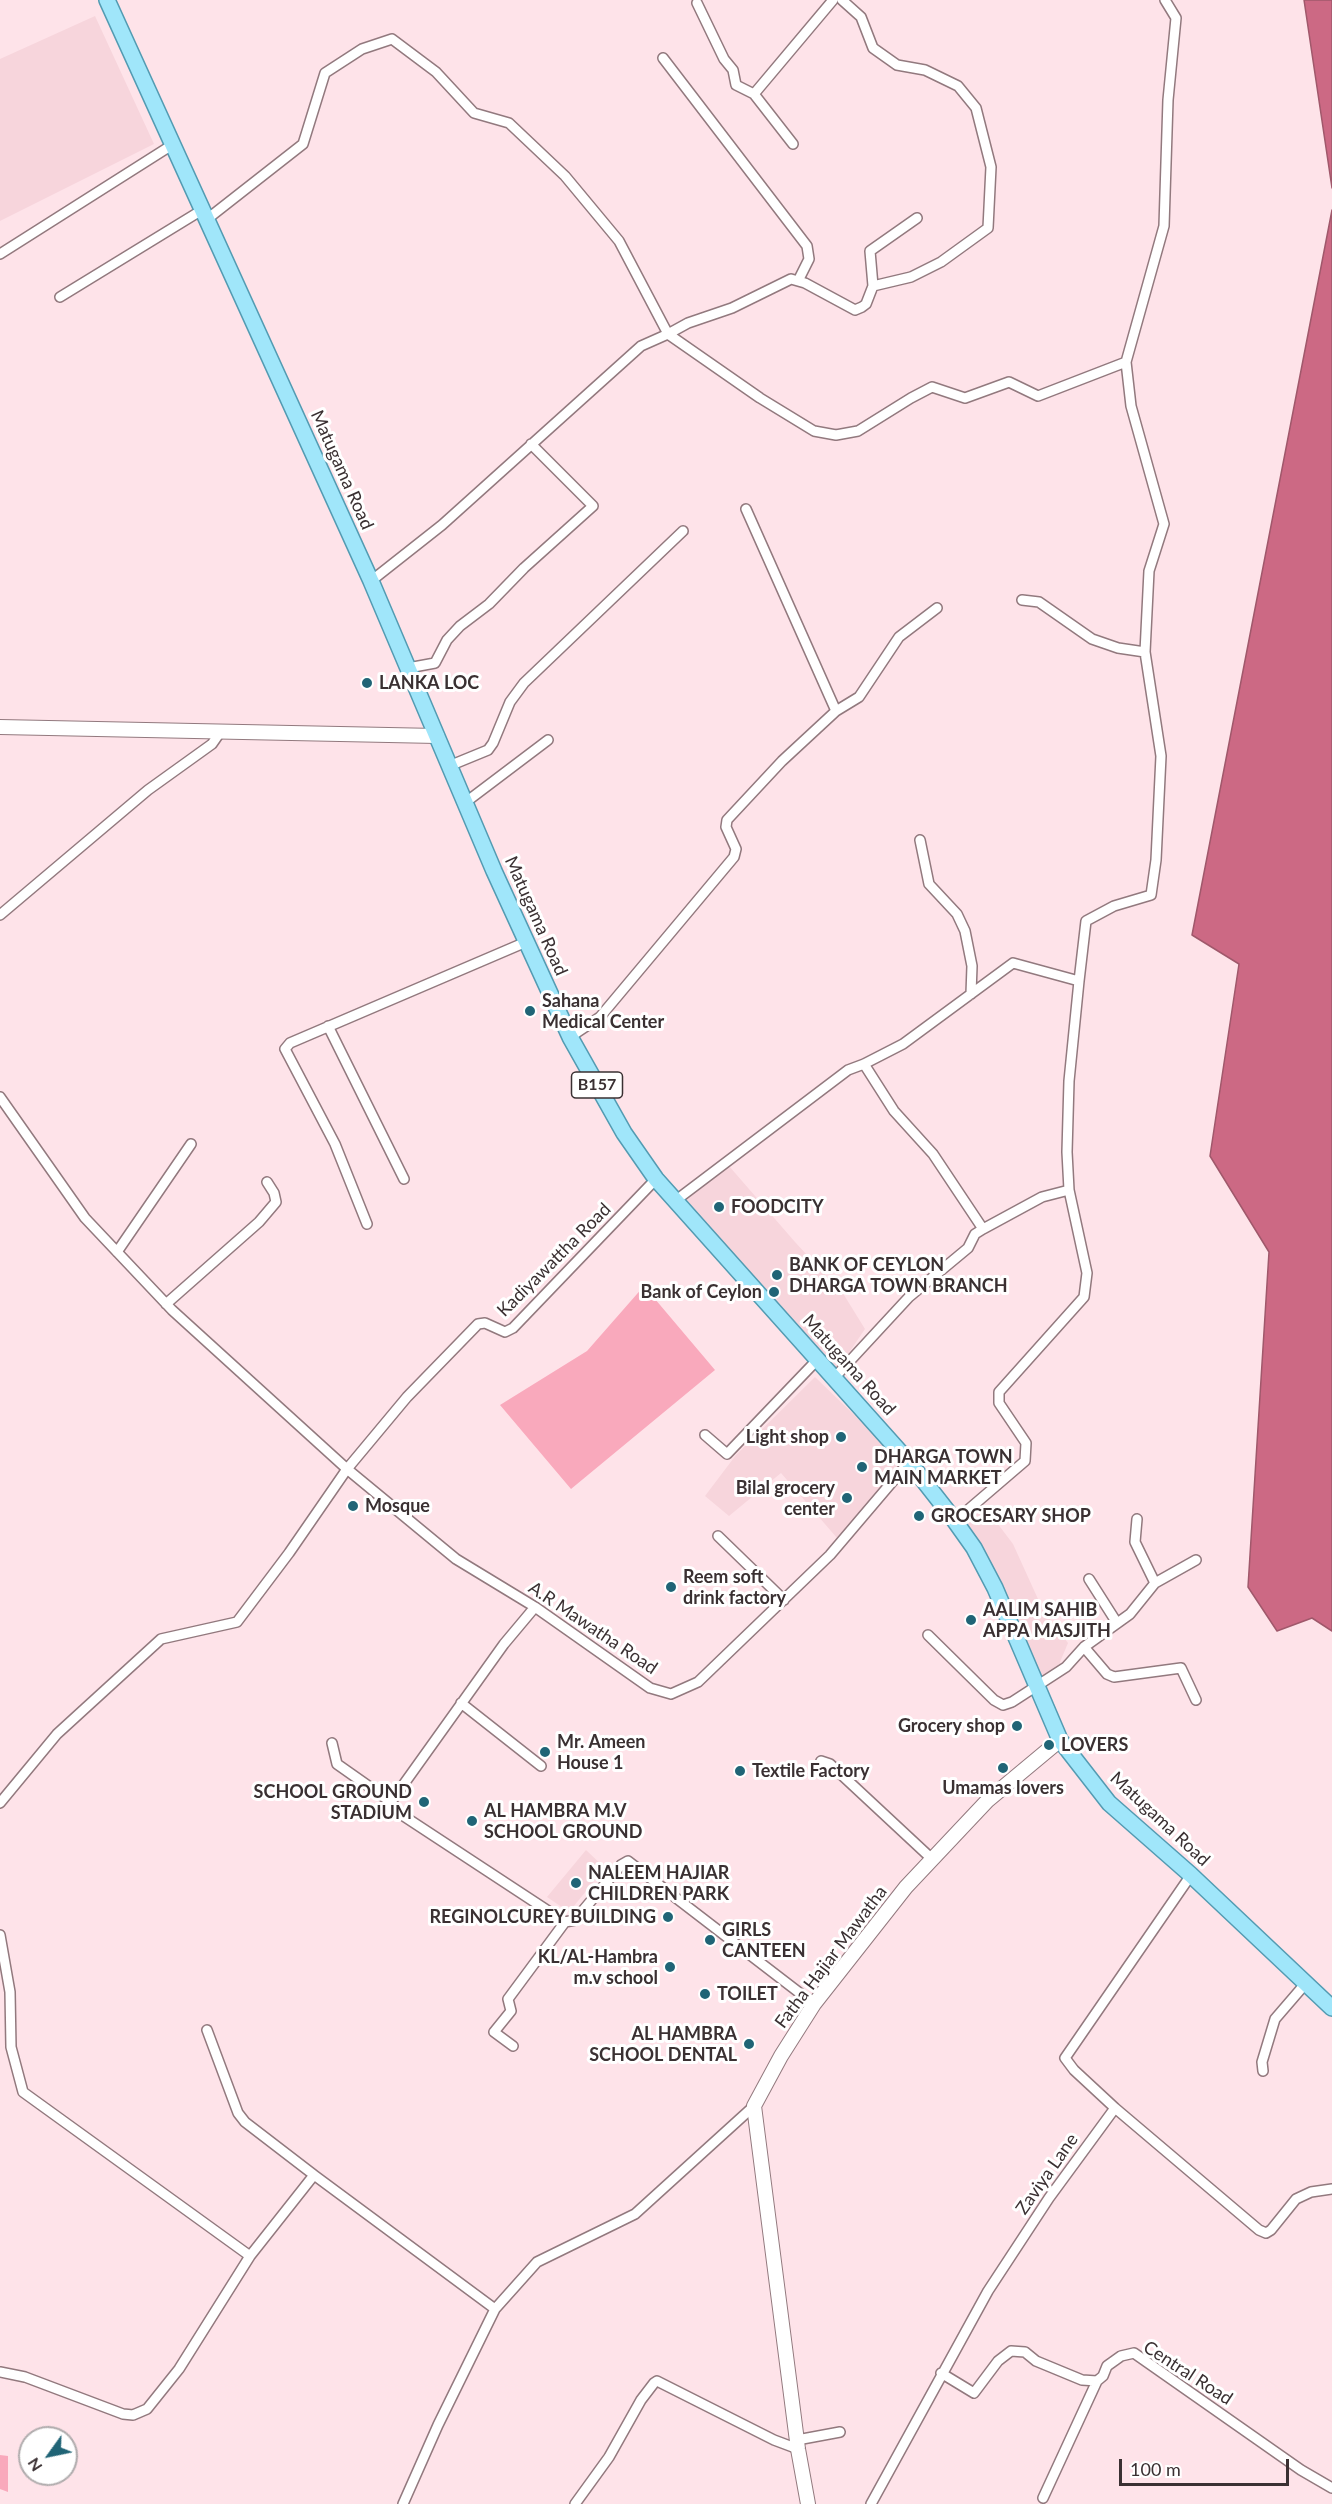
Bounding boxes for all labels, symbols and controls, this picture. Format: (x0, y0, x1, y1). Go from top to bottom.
street label: Matugama Road (306, 407, 378, 533)
place label: LANKA LOC (379, 672, 479, 694)
marker: LANKA LOC (360, 676, 374, 690)
street label: Matugama Road (500, 853, 572, 979)
place label: Sahana Medical Center (542, 990, 664, 1032)
marker: Sahana Medical Center (523, 1004, 537, 1018)
road number: B157 (572, 1072, 622, 1098)
place label: FOODCITY (731, 1196, 824, 1218)
street label: Kadiyawattha Road (493, 1199, 615, 1321)
marker: FOODCITY (712, 1200, 726, 1214)
place label: BANK OF CEYLON DHARGA TOWN BRANCH (789, 1254, 1008, 1296)
marker: BANK OF CEYLON DHARGA TOWN BRANCH (770, 1268, 784, 1282)
place label: Bank of Ceylon (641, 1281, 762, 1303)
marker: Bank of Ceylon (767, 1285, 781, 1299)
street label: Matugama Road (798, 1310, 900, 1420)
place label: Light shop (746, 1426, 829, 1448)
marker: Light shop (834, 1430, 848, 1444)
place label: DHARGA TOWN MAIN MARKET (874, 1446, 1013, 1488)
marker: DHARGA TOWN MAIN MARKET (855, 1460, 869, 1474)
place label: Bilal grocery center (736, 1477, 835, 1520)
marker: Bilal grocery center (840, 1491, 854, 1505)
place label: Mosque (365, 1495, 430, 1517)
marker: Mosque (346, 1499, 360, 1513)
place label: GROCESARY SHOP (931, 1505, 1091, 1527)
marker: GROCESARY SHOP (912, 1509, 926, 1523)
place label: Reem soft drink factory (683, 1566, 786, 1608)
street label: A.R Mawatha Road (525, 1577, 661, 1679)
marker: Reem soft drink factory (664, 1580, 678, 1594)
place label: AALIM SAHIB APPA MASJITH (983, 1599, 1111, 1642)
marker: AALIM SAHIB APPA MASJITH (964, 1613, 978, 1627)
place label: Grocery shop (898, 1715, 1005, 1737)
marker: Grocery shop (1010, 1719, 1024, 1733)
place label: Mr. Ameen House 1 (557, 1731, 645, 1774)
place label: LOVERS (1061, 1734, 1128, 1756)
marker: LOVERS (1042, 1738, 1056, 1752)
marker: Mr. Ameen House 1 (538, 1745, 552, 1759)
place label: Textile Factory (752, 1760, 870, 1782)
marker: Umamas lovers (996, 1761, 1010, 1775)
marker: Textile Factory (733, 1764, 747, 1778)
street label: Matugama Road (1106, 1767, 1214, 1871)
place label: Umamas lovers (942, 1777, 1064, 1799)
place label: SCHOOL GROUND STADIUM (254, 1781, 412, 1824)
marker: SCHOOL GROUND STADIUM (417, 1795, 431, 1809)
place label: AL HAMBRA M.V SCHOOL GROUND (484, 1800, 642, 1842)
marker: AL HAMBRA M.V SCHOOL GROUND (465, 1814, 479, 1828)
place label: NALEEM HAJIAR CHILDREN PARK (588, 1862, 729, 1904)
marker: NALEEM HAJIAR CHILDREN PARK (569, 1876, 583, 1890)
street label: Fatha Hajiar Mawatha (770, 1882, 892, 2032)
place label: REGINOLCUREY BUILDING (430, 1906, 656, 1928)
marker: REGINOLCUREY BUILDING (661, 1910, 675, 1924)
place label: GIRLS CANTEEN (722, 1919, 806, 1962)
marker: GIRLS CANTEEN (703, 1933, 717, 1947)
place label: KL/AL-Hambra m.v school (538, 1946, 658, 1988)
marker: KL/AL-Hambra m.v school (663, 1960, 677, 1974)
place label: TOILET (717, 1983, 778, 2005)
marker: TOILET (698, 1987, 712, 2001)
place label: AL HAMBRA SCHOOL DENTAL (589, 2023, 737, 2066)
marker: AL HAMBRA SCHOOL DENTAL (742, 2037, 756, 2051)
street label: Zaviya Lane (1011, 2129, 1083, 2219)
street label: Central Road (1139, 2336, 1237, 2410)
north arrow (18, 2426, 78, 2486)
scale bar (1122, 2447, 1292, 2485)
text: N (23, 2455, 45, 2475)
text: 100 m (1130, 2458, 1181, 2480)

